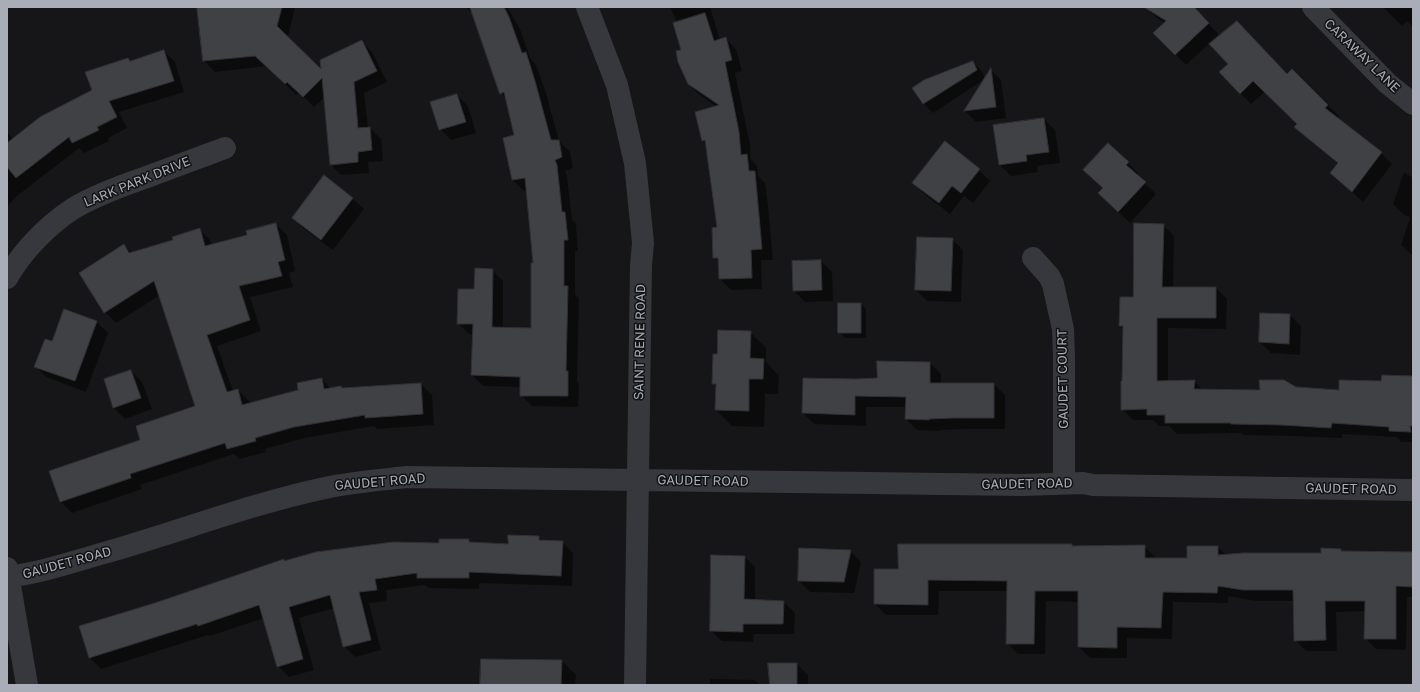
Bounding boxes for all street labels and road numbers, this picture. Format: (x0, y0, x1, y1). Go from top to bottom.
street label: CARAWAY LANE (1321, 16, 1403, 96)
street label: LARK PARK DRIVE (81, 154, 193, 210)
street label: SAINT RENE ROAD (631, 284, 649, 400)
street label: GAUDET COURT (1054, 329, 1072, 429)
street label: GAUDET ROAD (334, 470, 426, 494)
street label: GAUDET ROAD (657, 472, 749, 490)
street label: GAUDET ROAD (981, 475, 1073, 493)
street label: GAUDET ROAD (1305, 480, 1397, 498)
street label: GAUDET ROAD (21, 544, 113, 582)

